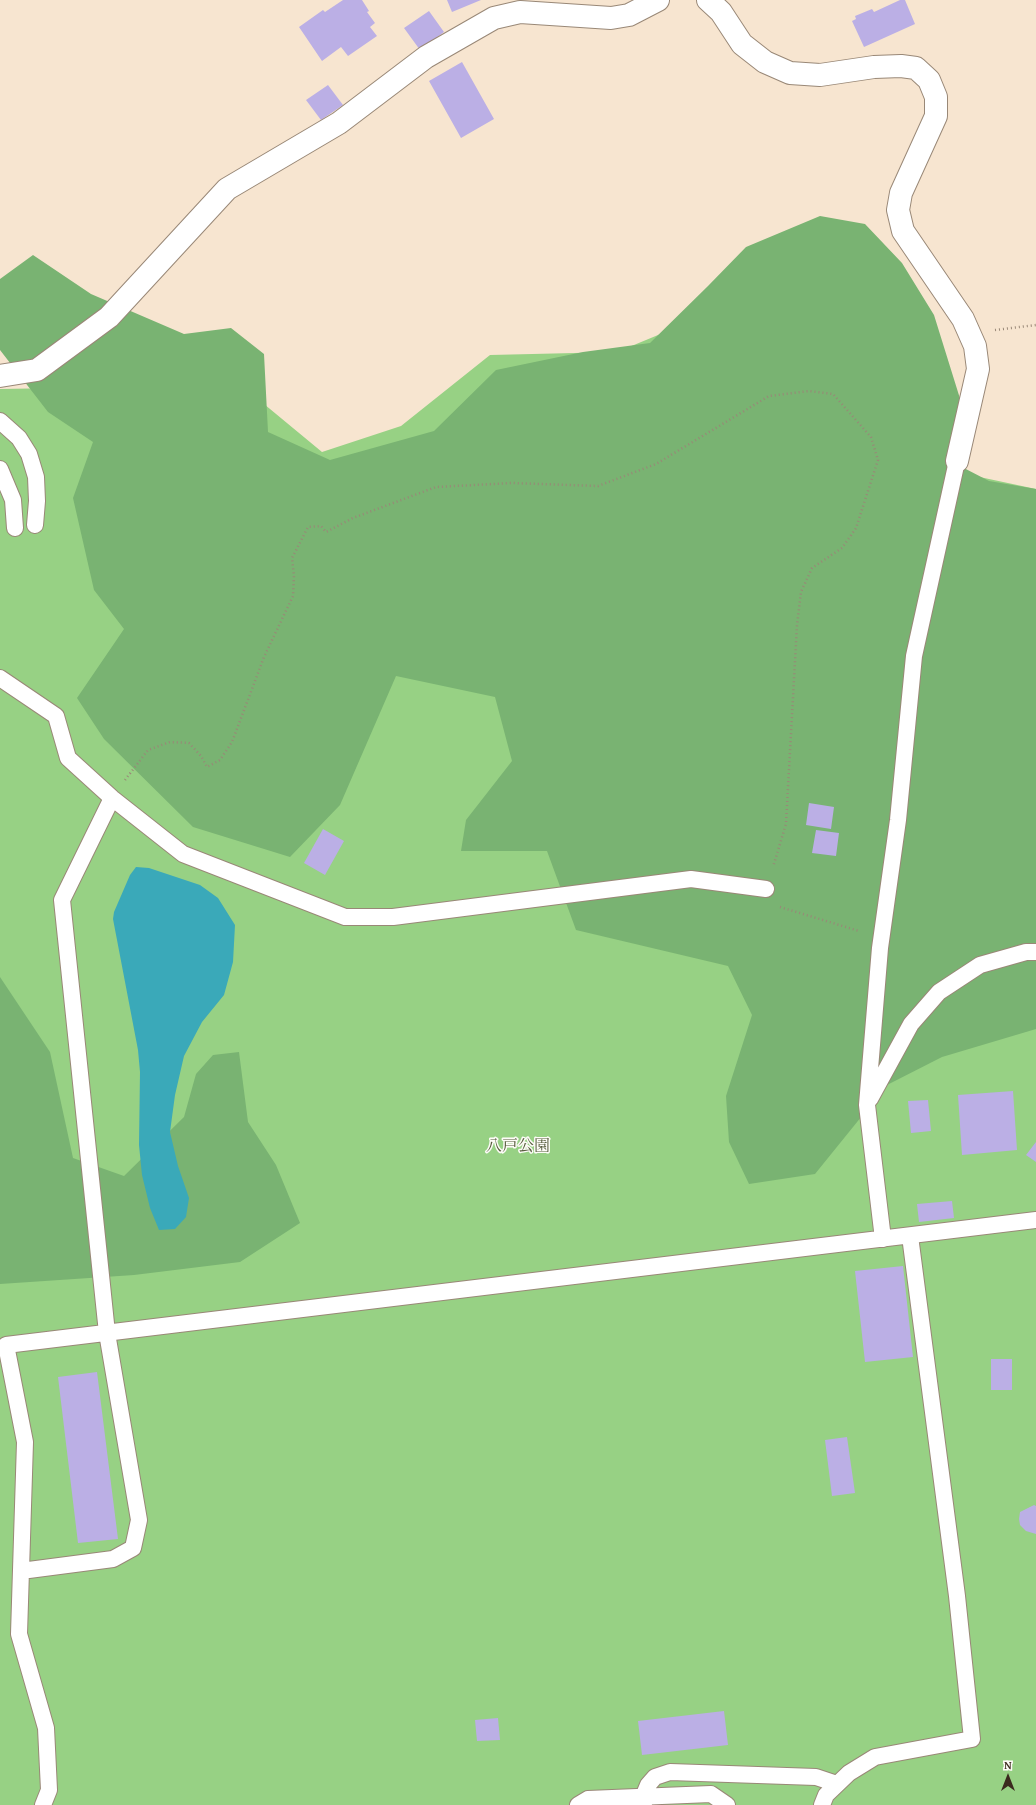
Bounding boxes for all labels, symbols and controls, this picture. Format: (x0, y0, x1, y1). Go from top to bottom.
park label: 八戸公園 (486, 1137, 550, 1157)
north arrow (988, 1757, 1028, 1797)
text: N (1004, 1757, 1012, 1773)

